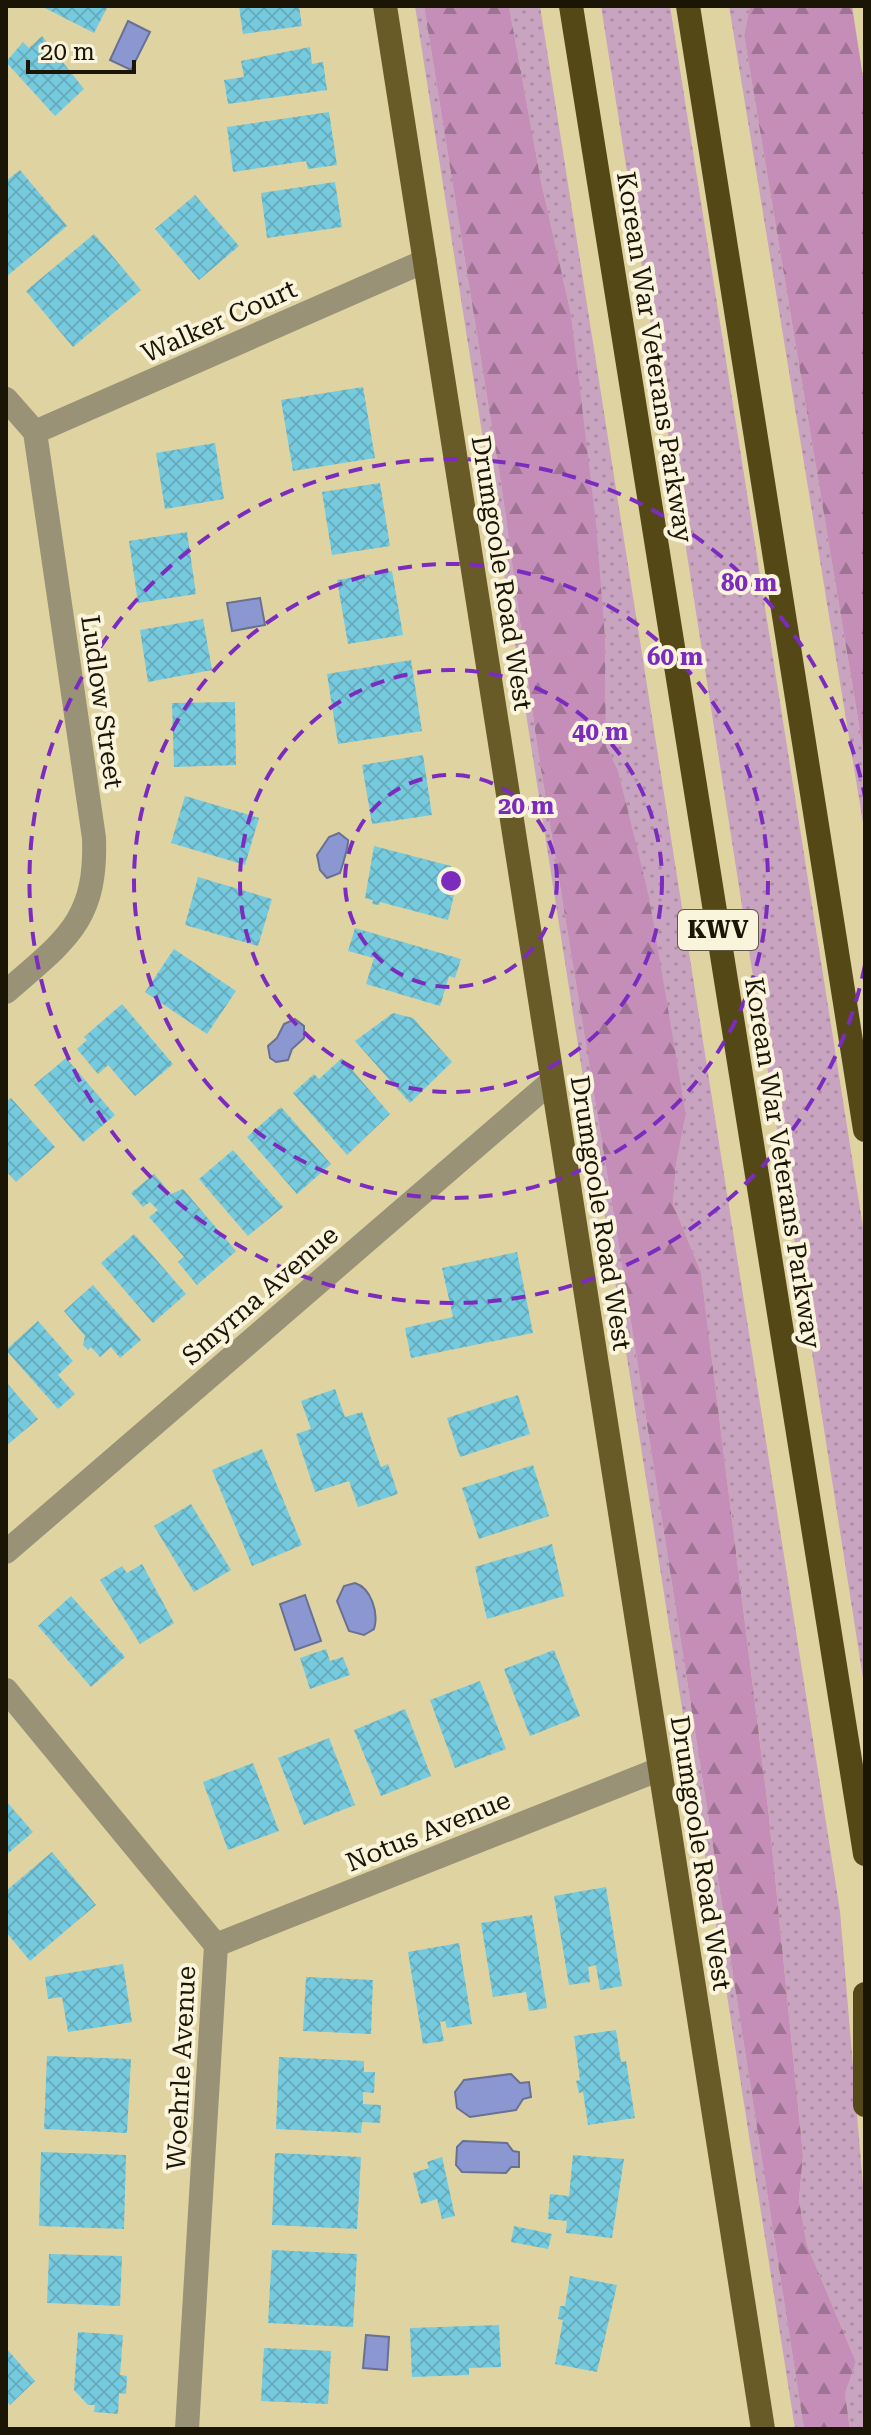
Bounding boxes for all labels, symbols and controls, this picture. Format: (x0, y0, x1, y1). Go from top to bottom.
scale bar (28, 24, 134, 74)
text: 20 m (40, 38, 95, 66)
street label: Korean War Veterans Parkway (611, 170, 699, 545)
street label: Walker Court (137, 273, 301, 369)
street label: Drumgoole Road West (465, 433, 539, 713)
text: 80 m (721, 569, 777, 597)
street label: Ludlow Street (75, 613, 129, 791)
text: 60 m (647, 643, 703, 671)
text: 40 m (572, 718, 628, 746)
text: 20 m (498, 792, 554, 820)
centre of rings (437, 867, 465, 895)
road number: KWV (678, 910, 758, 950)
street label: Korean War Veterans Parkway (739, 976, 827, 1351)
street label: Drumgoole Road West (564, 1073, 638, 1353)
street label: Smyrna Avenue (176, 1219, 344, 1371)
street label: Drumgoole Road West (664, 1713, 738, 1993)
street label: Notus Avenue (341, 1784, 515, 1878)
street label: Woehrle Avenue (161, 1965, 201, 2171)

